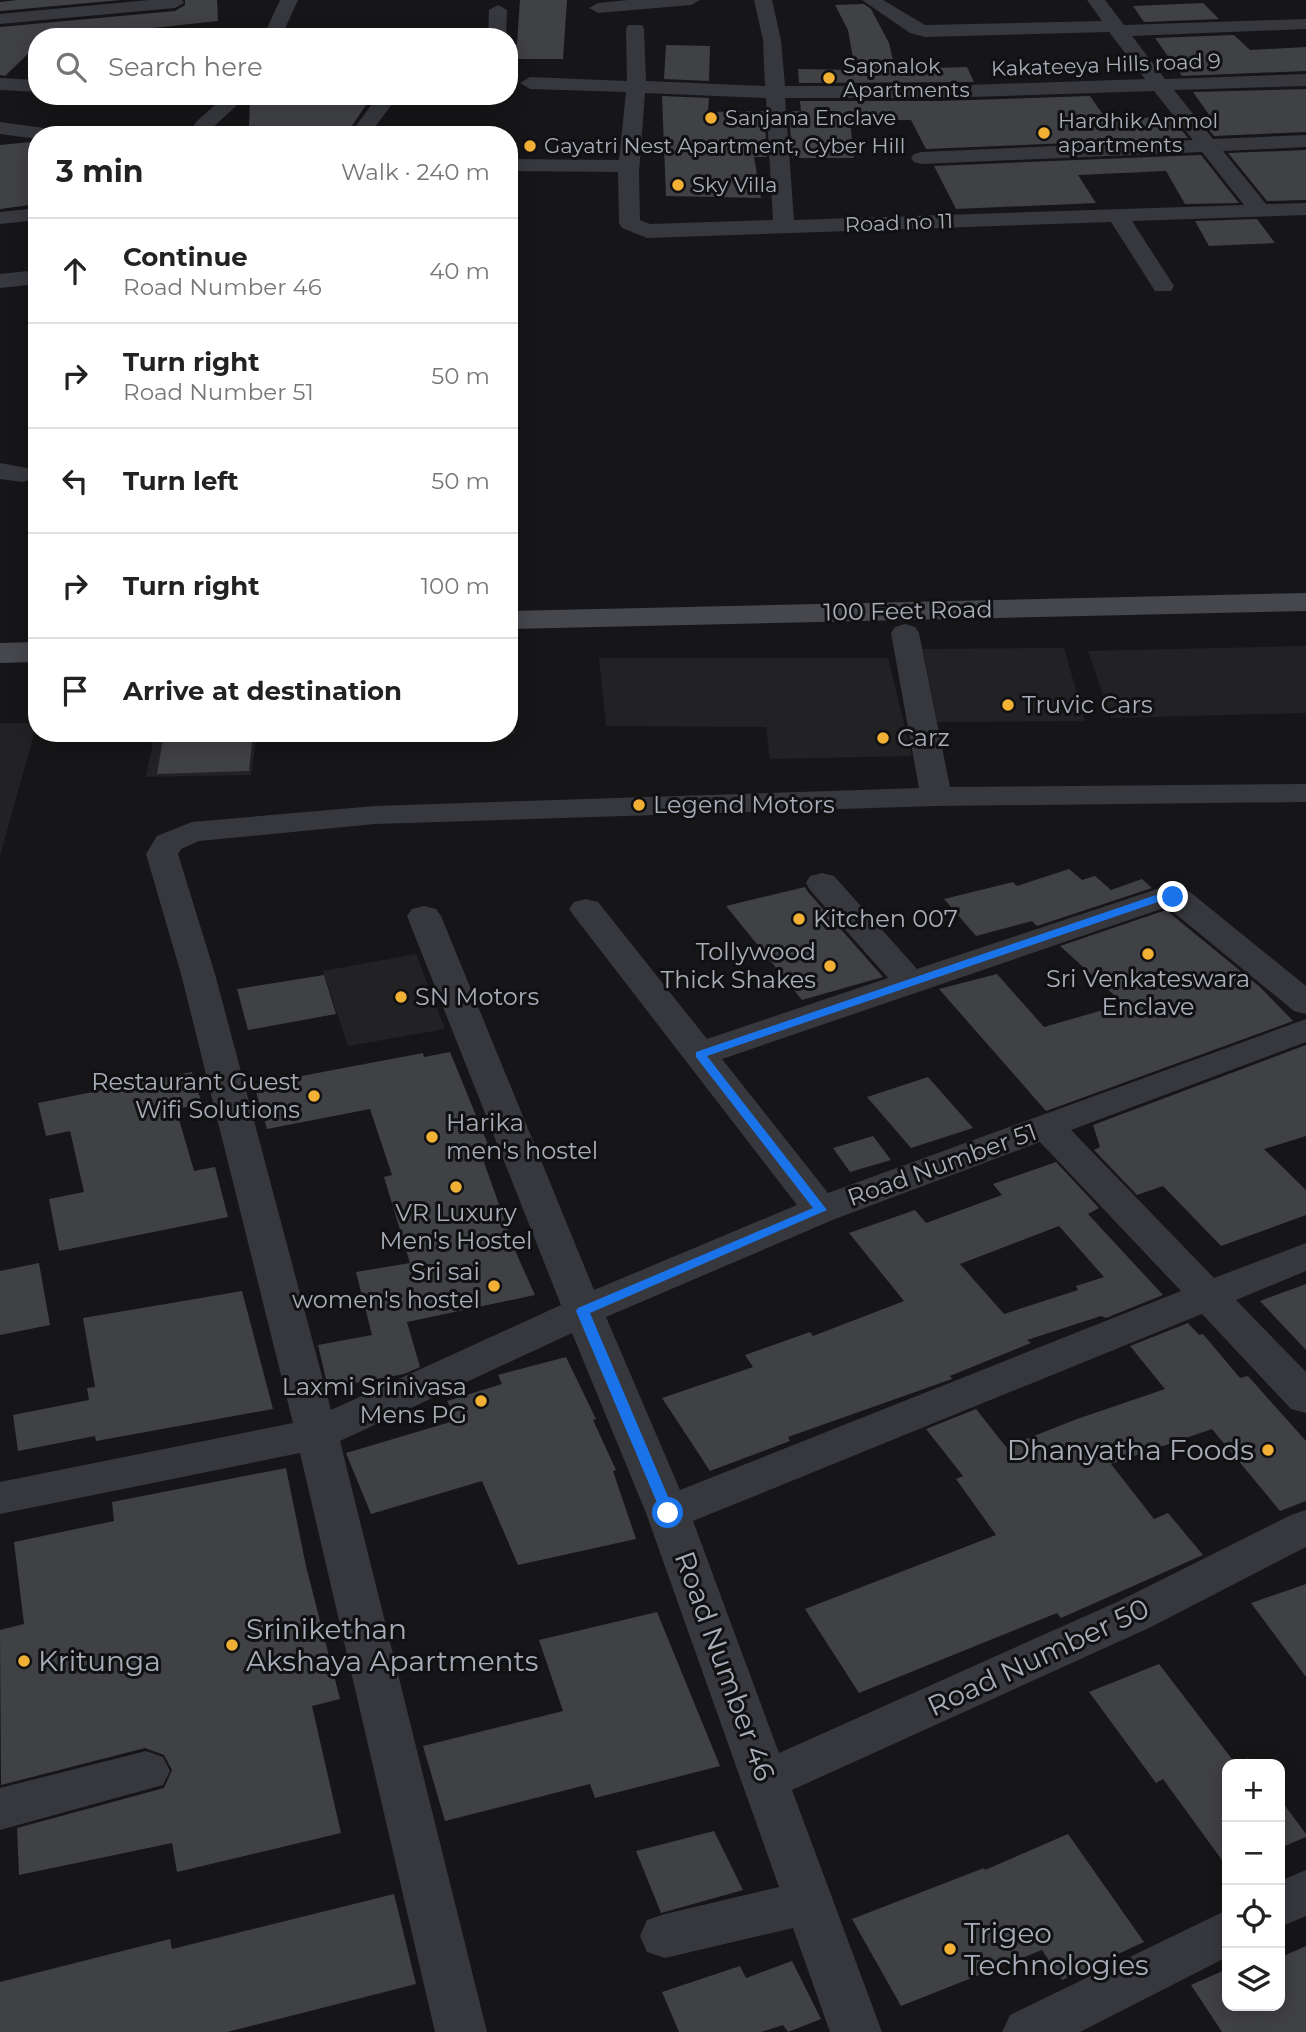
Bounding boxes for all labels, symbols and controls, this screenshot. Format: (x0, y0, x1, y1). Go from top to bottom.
search box (28, 28, 518, 105)
icon: search (52, 48, 90, 86)
street label: Kakateeya Hills road 9 (991, 48, 1221, 81)
text: Search here (108, 51, 263, 83)
place label: Sapnalok Apartments (843, 53, 970, 102)
marker: Sapnalok Apartments (821, 70, 837, 86)
place label: Sanjana Enclave (725, 105, 896, 130)
place label: Hardhik Anmol apartments (1058, 108, 1218, 157)
marker: Sanjana Enclave (703, 110, 719, 126)
marker: Hardhik Anmol apartments (1036, 125, 1052, 141)
place label: Gayatri Nest Apartment, Cyber Hill (544, 133, 905, 158)
marker: Gayatri Nest Apartment, Cyber Hill (522, 138, 538, 154)
text: 3 min (56, 153, 143, 190)
text: Walk · 240 m (341, 158, 490, 186)
place label: Sky Villa (692, 172, 777, 197)
marker: Sky Villa (670, 177, 686, 193)
street label: Road no 11 (844, 208, 954, 237)
text: Continue (123, 241, 248, 273)
icon: ahead (56, 252, 94, 290)
text: 40 m (429, 257, 490, 285)
text: Road Number 46 (123, 273, 322, 301)
text: Turn right (123, 346, 259, 378)
icon: right (56, 357, 94, 395)
text: 50 m (431, 362, 490, 390)
text: Road Number 51 (123, 378, 314, 406)
icon: left (56, 462, 94, 500)
text: Turn left (123, 465, 239, 497)
text: 50 m (431, 467, 490, 495)
icon: right (56, 567, 94, 605)
text: Turn right (123, 570, 259, 602)
text: 100 m (421, 572, 490, 600)
street label: 100 Feet Road (823, 595, 993, 626)
icon: arrive (56, 672, 94, 710)
text: Arrive at destination (123, 675, 402, 707)
place label: Truvic Cars (1022, 690, 1153, 719)
marker: Truvic Cars (1000, 697, 1016, 713)
place label: Carz (897, 723, 950, 752)
marker: Carz (875, 730, 891, 746)
place label: Legend Motors (653, 790, 835, 819)
marker: Legend Motors (631, 797, 647, 813)
route end (1157, 881, 1188, 912)
place label: Kitchen 007 (813, 904, 958, 933)
marker: Kitchen 007 (791, 911, 807, 927)
place label: Tollywood Thick Shakes (660, 937, 816, 994)
marker: Sri Venkateswara Enclave (1140, 946, 1156, 962)
marker: Tollywood Thick Shakes (822, 958, 838, 974)
place label: Sri Venkateswara Enclave (1046, 964, 1250, 1021)
place label: SN Motors (415, 982, 539, 1011)
marker: SN Motors (393, 989, 409, 1005)
place label: Restaurant Guest Wifi Solutions (91, 1067, 300, 1124)
marker: Restaurant Guest Wifi Solutions (306, 1088, 322, 1104)
place label: Harika men's hostel (446, 1108, 598, 1165)
street label: Road Number 51 (843, 1117, 1040, 1212)
marker: Harika men's hostel (424, 1129, 440, 1145)
marker: VR Luxury Men's Hostel (448, 1179, 464, 1195)
place label: VR Luxury Men's Hostel (379, 1198, 533, 1255)
place label: Sri sai women's hostel (292, 1257, 480, 1314)
marker: Sri sai women's hostel (486, 1278, 502, 1294)
place label: Laxmi Srinivasa Mens PG (282, 1372, 467, 1429)
marker: Laxmi Srinivasa Mens PG (473, 1393, 489, 1409)
place label: Dhanyatha Foods (1007, 1433, 1254, 1467)
marker: Dhanyatha Foods (1260, 1442, 1276, 1458)
route start (652, 1497, 683, 1528)
street label: Road Number 46 (668, 1547, 782, 1785)
street label: Road Number 50 (922, 1591, 1154, 1723)
place label: Srinikethan Akshaya Apartments (246, 1612, 539, 1678)
marker: Srinikethan Akshaya Apartments (224, 1637, 240, 1653)
place label: Kritunga (38, 1644, 161, 1678)
marker: Kritunga (16, 1653, 32, 1669)
map controls (1222, 1759, 1285, 2011)
button: + (1222, 1759, 1285, 1822)
button: − (1222, 1822, 1285, 1885)
button: locate (1222, 1885, 1285, 1948)
place label: Trigeo Technologies (964, 1916, 1149, 1982)
marker: Trigeo Technologies (942, 1941, 958, 1957)
button: layers (1222, 1948, 1285, 2011)

